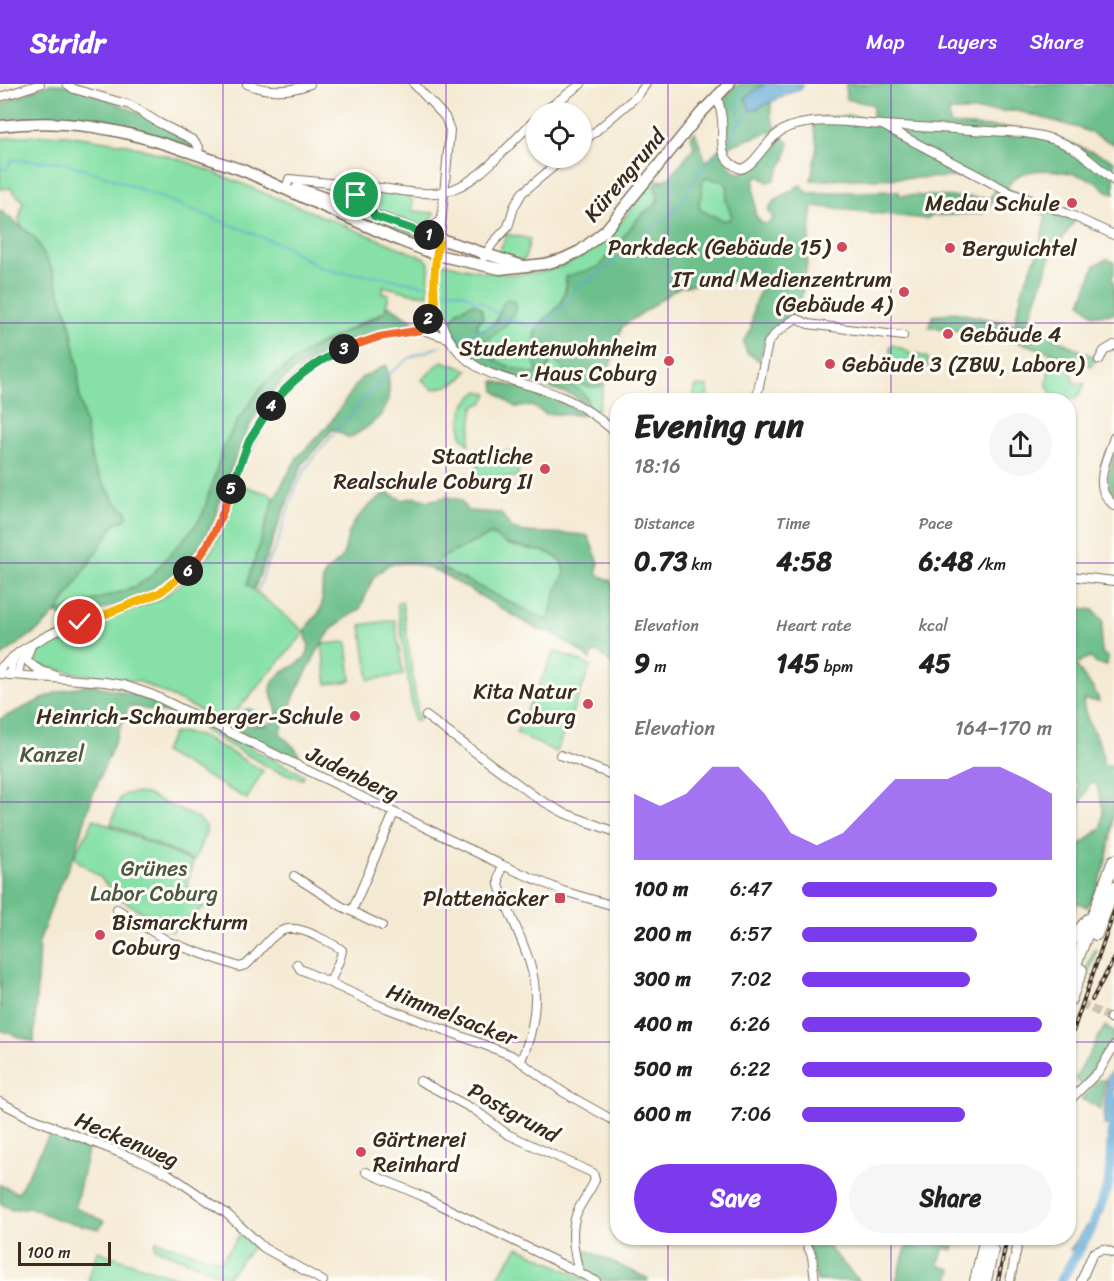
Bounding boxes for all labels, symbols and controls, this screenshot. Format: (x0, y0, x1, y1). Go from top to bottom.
text: Stridr (30, 18, 105, 67)
text: Map (866, 23, 905, 61)
text: Layers (938, 23, 997, 61)
text: Share (1030, 23, 1084, 61)
map controls (526, 102, 592, 168)
button: locate (526, 102, 592, 168)
street label: Kürengrund (573, 119, 676, 231)
pin (330, 169, 381, 220)
icon: arrive (339, 178, 372, 211)
place label: Medau Schule (925, 184, 1060, 223)
marker: Medau Schule (1065, 196, 1079, 210)
pin: 1 (414, 220, 444, 250)
text: 1 (426, 220, 432, 249)
place label: Parkdeck (Gebäude 15) (608, 228, 831, 267)
place label: Bergwichtel (962, 229, 1078, 268)
marker: Parkdeck (Gebäude 15) (835, 240, 849, 254)
marker: Bergwichtel (943, 241, 957, 255)
place label: IT und Medienzentrum (Gebäude 4) (671, 260, 893, 324)
marker: IT und Medienzentrum (Gebäude 4) (897, 285, 911, 299)
pin: 2 (413, 304, 443, 334)
text: 2 (423, 304, 433, 333)
place label: Gebäude 4 (960, 315, 1062, 354)
marker: Gebäude 4 (941, 327, 955, 341)
place label: Studentenwohnheim - Haus Coburg (459, 329, 657, 393)
pin: 3 (329, 334, 359, 364)
text: 3 (340, 334, 348, 363)
place label: Gebäude 3 (ZBW, Labore) (842, 345, 1085, 384)
marker: Studentenwohnheim - Haus Coburg (662, 354, 676, 368)
marker: Gebäude 3 (ZBW, Labore) (823, 357, 837, 371)
pin: 4 (256, 391, 286, 421)
text: 4 (266, 391, 276, 420)
text: Evening run (634, 397, 804, 455)
button: share (989, 413, 1052, 476)
place label: Staatliche Realschule Coburg II (334, 437, 533, 501)
text: 18:16 (634, 449, 681, 484)
marker: Staatliche Realschule Coburg II (538, 462, 552, 476)
pin: 5 (216, 474, 246, 504)
text: 5 (226, 474, 236, 503)
text: Distance (634, 509, 695, 538)
text: Time (776, 509, 810, 538)
text: Pace (919, 509, 953, 538)
text: 0.73 (634, 538, 687, 584)
text: 4:58 (776, 538, 832, 584)
text: 6:48 (919, 538, 973, 584)
text: km (687, 550, 712, 579)
text: /km (973, 550, 1006, 579)
pin: 6 (173, 556, 203, 586)
text: 6 (183, 556, 193, 585)
pin (54, 596, 105, 647)
icon: check (63, 605, 96, 638)
text: Elevation (634, 611, 699, 640)
text: Heart rate (776, 611, 851, 640)
text: kcal (919, 611, 948, 640)
text: 9 (634, 640, 650, 686)
text: 145 (776, 640, 820, 686)
text: 45 (919, 640, 951, 686)
text: m (650, 652, 666, 681)
text: bpm (820, 652, 853, 681)
place label: Kita Natur Coburg (473, 672, 577, 736)
place label: Heinrich-Schaumberger-Schule (36, 697, 343, 736)
marker: Kita Natur Coburg (581, 697, 595, 711)
marker: Heinrich-Schaumberger-Schule (348, 709, 362, 723)
text: Elevation (634, 711, 715, 746)
text: 164–170 m (955, 711, 1052, 746)
street label: Judenberg (299, 734, 406, 813)
park label: Kanzel (20, 735, 85, 774)
park label: Grünes Labor Coburg (90, 849, 218, 913)
text: 100 m (634, 872, 688, 907)
text: 6:47 (730, 872, 771, 907)
place label: Plattenäcker (423, 879, 550, 918)
marker: Plattenäcker (553, 891, 567, 905)
place label: Bismarckturm Coburg (112, 903, 248, 967)
text: 200 m (634, 917, 691, 952)
text: 6:57 (730, 917, 771, 952)
marker: Bismarckturm Coburg (93, 928, 107, 942)
text: 300 m (634, 962, 691, 997)
text: 7:02 (730, 962, 772, 997)
street label: Himmelsacker (381, 972, 525, 1058)
text: 400 m (634, 1007, 692, 1042)
text: 6:26 (730, 1007, 770, 1042)
text: 500 m (634, 1052, 692, 1087)
text: 6:22 (730, 1052, 770, 1087)
street label: Postgrund (461, 1071, 568, 1154)
text: 600 m (634, 1097, 691, 1132)
text: 7:06 (730, 1097, 771, 1132)
street label: Heckenweg (69, 1100, 185, 1179)
place label: Gärtnerei Reinhard (373, 1120, 467, 1184)
marker: Gärtnerei Reinhard (354, 1145, 368, 1159)
button: Save (634, 1164, 837, 1233)
button: Share (849, 1164, 1052, 1233)
text: 100 m (27, 1238, 71, 1267)
scale bar (18, 1239, 111, 1266)

